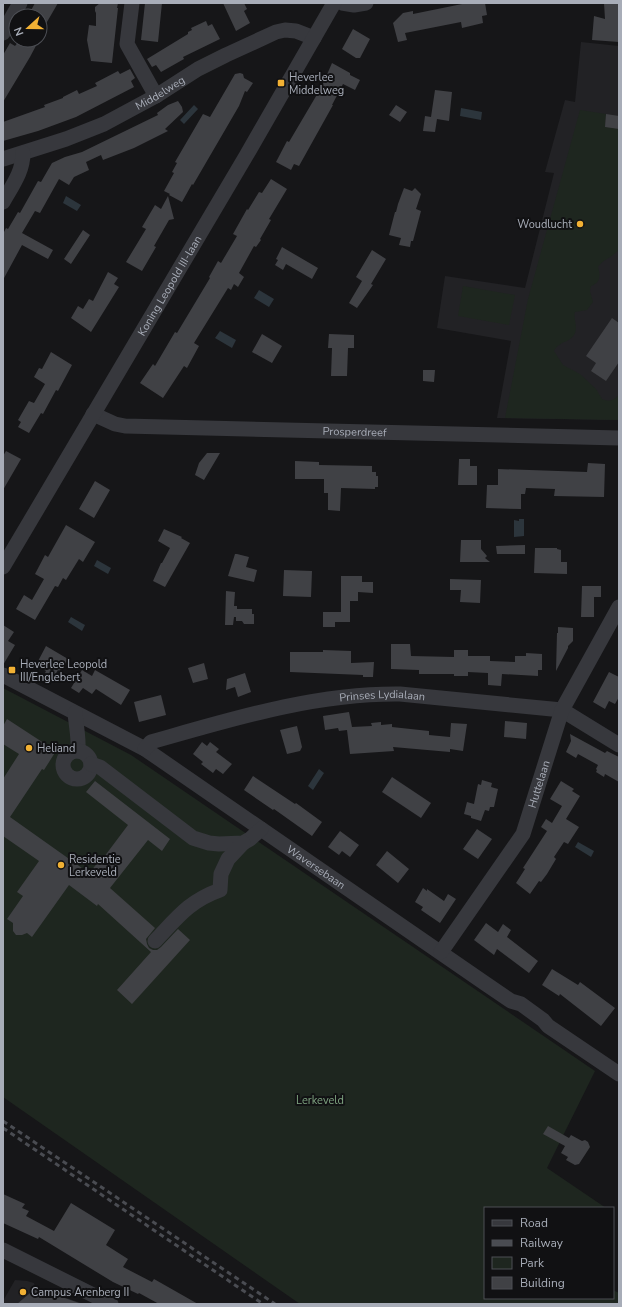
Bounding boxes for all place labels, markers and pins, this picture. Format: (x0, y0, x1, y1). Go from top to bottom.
place label: Heverlee Middelweg (289, 70, 344, 98)
marker: Heverlee Middelweg (276, 78, 286, 88)
place label: Woudlucht (517, 217, 572, 232)
marker: Woudlucht (575, 219, 585, 229)
place label: Heverlee Leopold III/Englebert (20, 657, 107, 685)
marker: Heverlee Leopold III/Englebert (7, 665, 17, 675)
place label: Heliand (37, 741, 76, 756)
marker: Heliand (24, 743, 34, 753)
place label: Residentie Lerkeveld (69, 852, 121, 880)
marker: Residentie Lerkeveld (56, 860, 66, 870)
place label: Campus Arenberg II (31, 1285, 129, 1300)
marker: Campus Arenberg II (18, 1287, 28, 1297)

